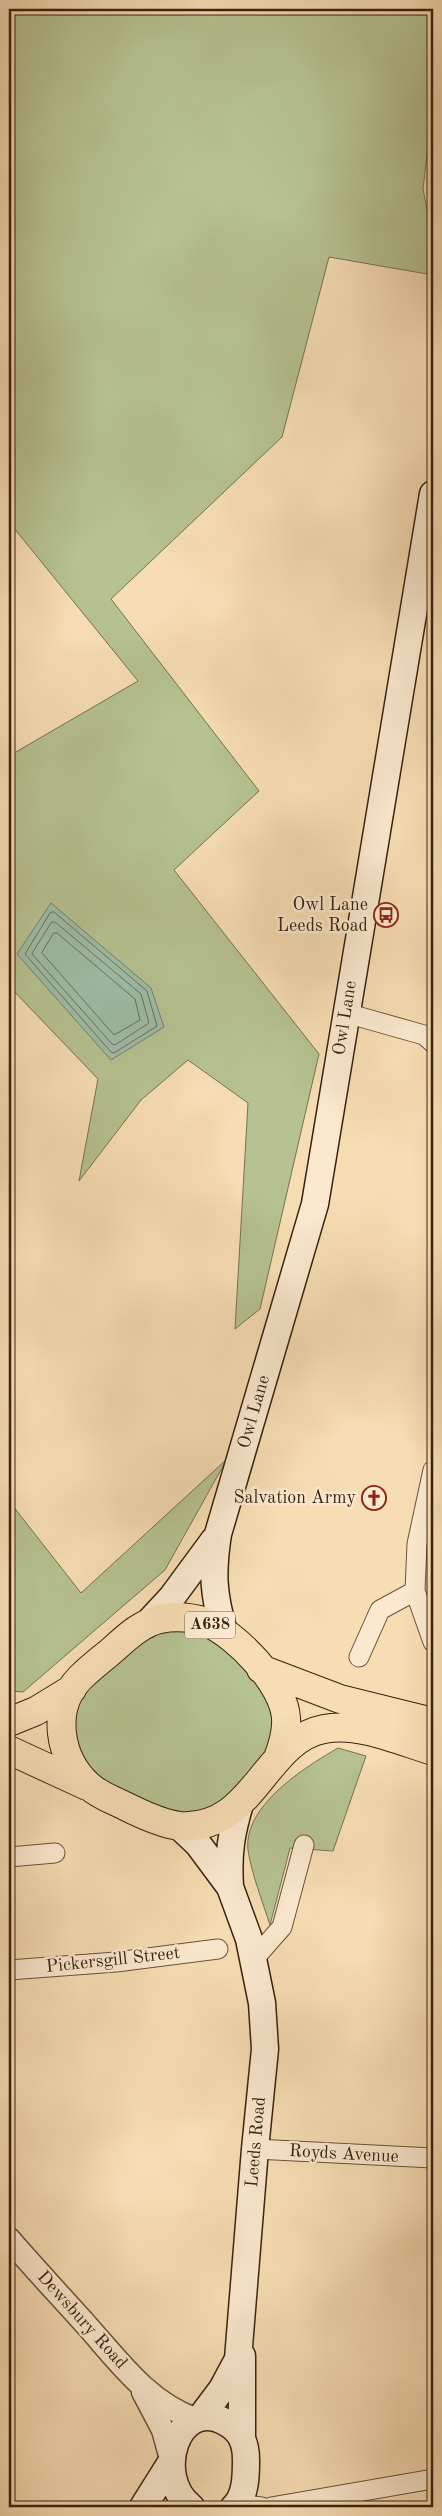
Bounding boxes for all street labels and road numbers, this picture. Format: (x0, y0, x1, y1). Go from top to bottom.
street label: Owl Lane (330, 979, 360, 1057)
street label: Owl Lane (235, 1373, 273, 1451)
road number: A638 (185, 1612, 235, 1638)
street label: Pickersgill Street (45, 1944, 181, 1976)
street label: Leeds Road (243, 2096, 269, 2188)
street label: Royds Avenue (289, 2142, 399, 2166)
street label: Dewsbury Road (33, 2268, 131, 2372)

